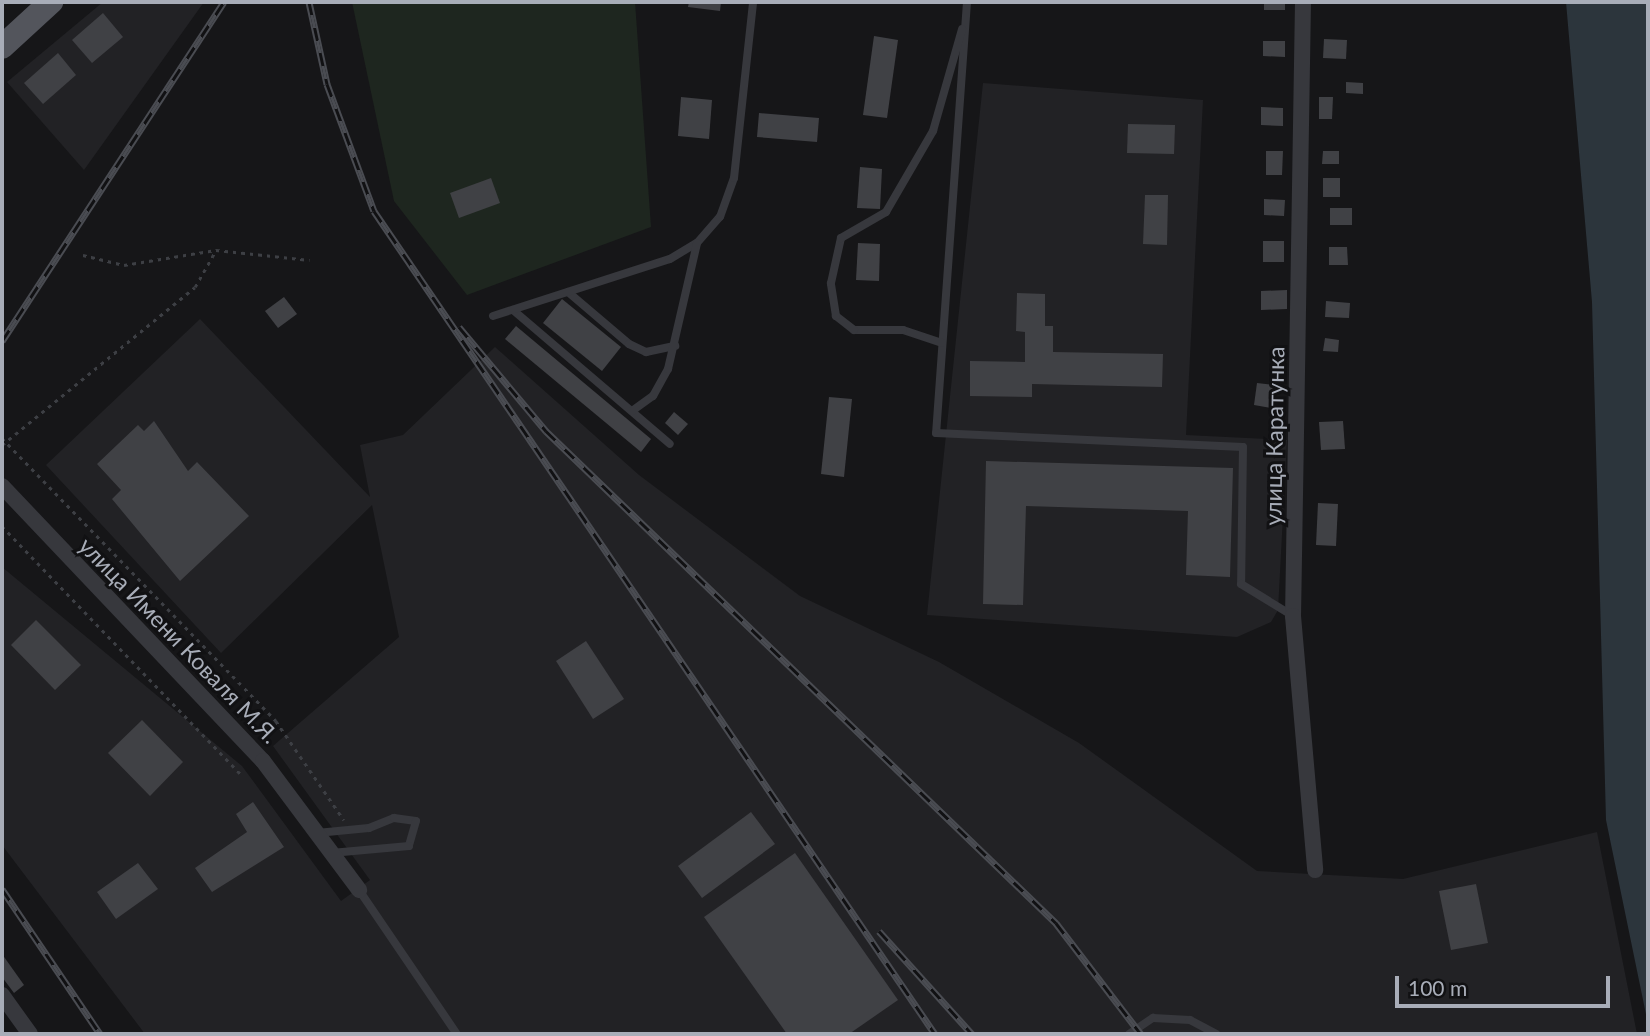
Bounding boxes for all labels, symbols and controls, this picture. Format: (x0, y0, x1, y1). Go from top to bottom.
street label: улица Каратунка (1259, 346, 1289, 526)
street label: улица Имени Коваля М.Я. (74, 531, 284, 749)
scale bar (1398, 962, 1613, 1006)
text: 100 m (1408, 975, 1467, 1000)

